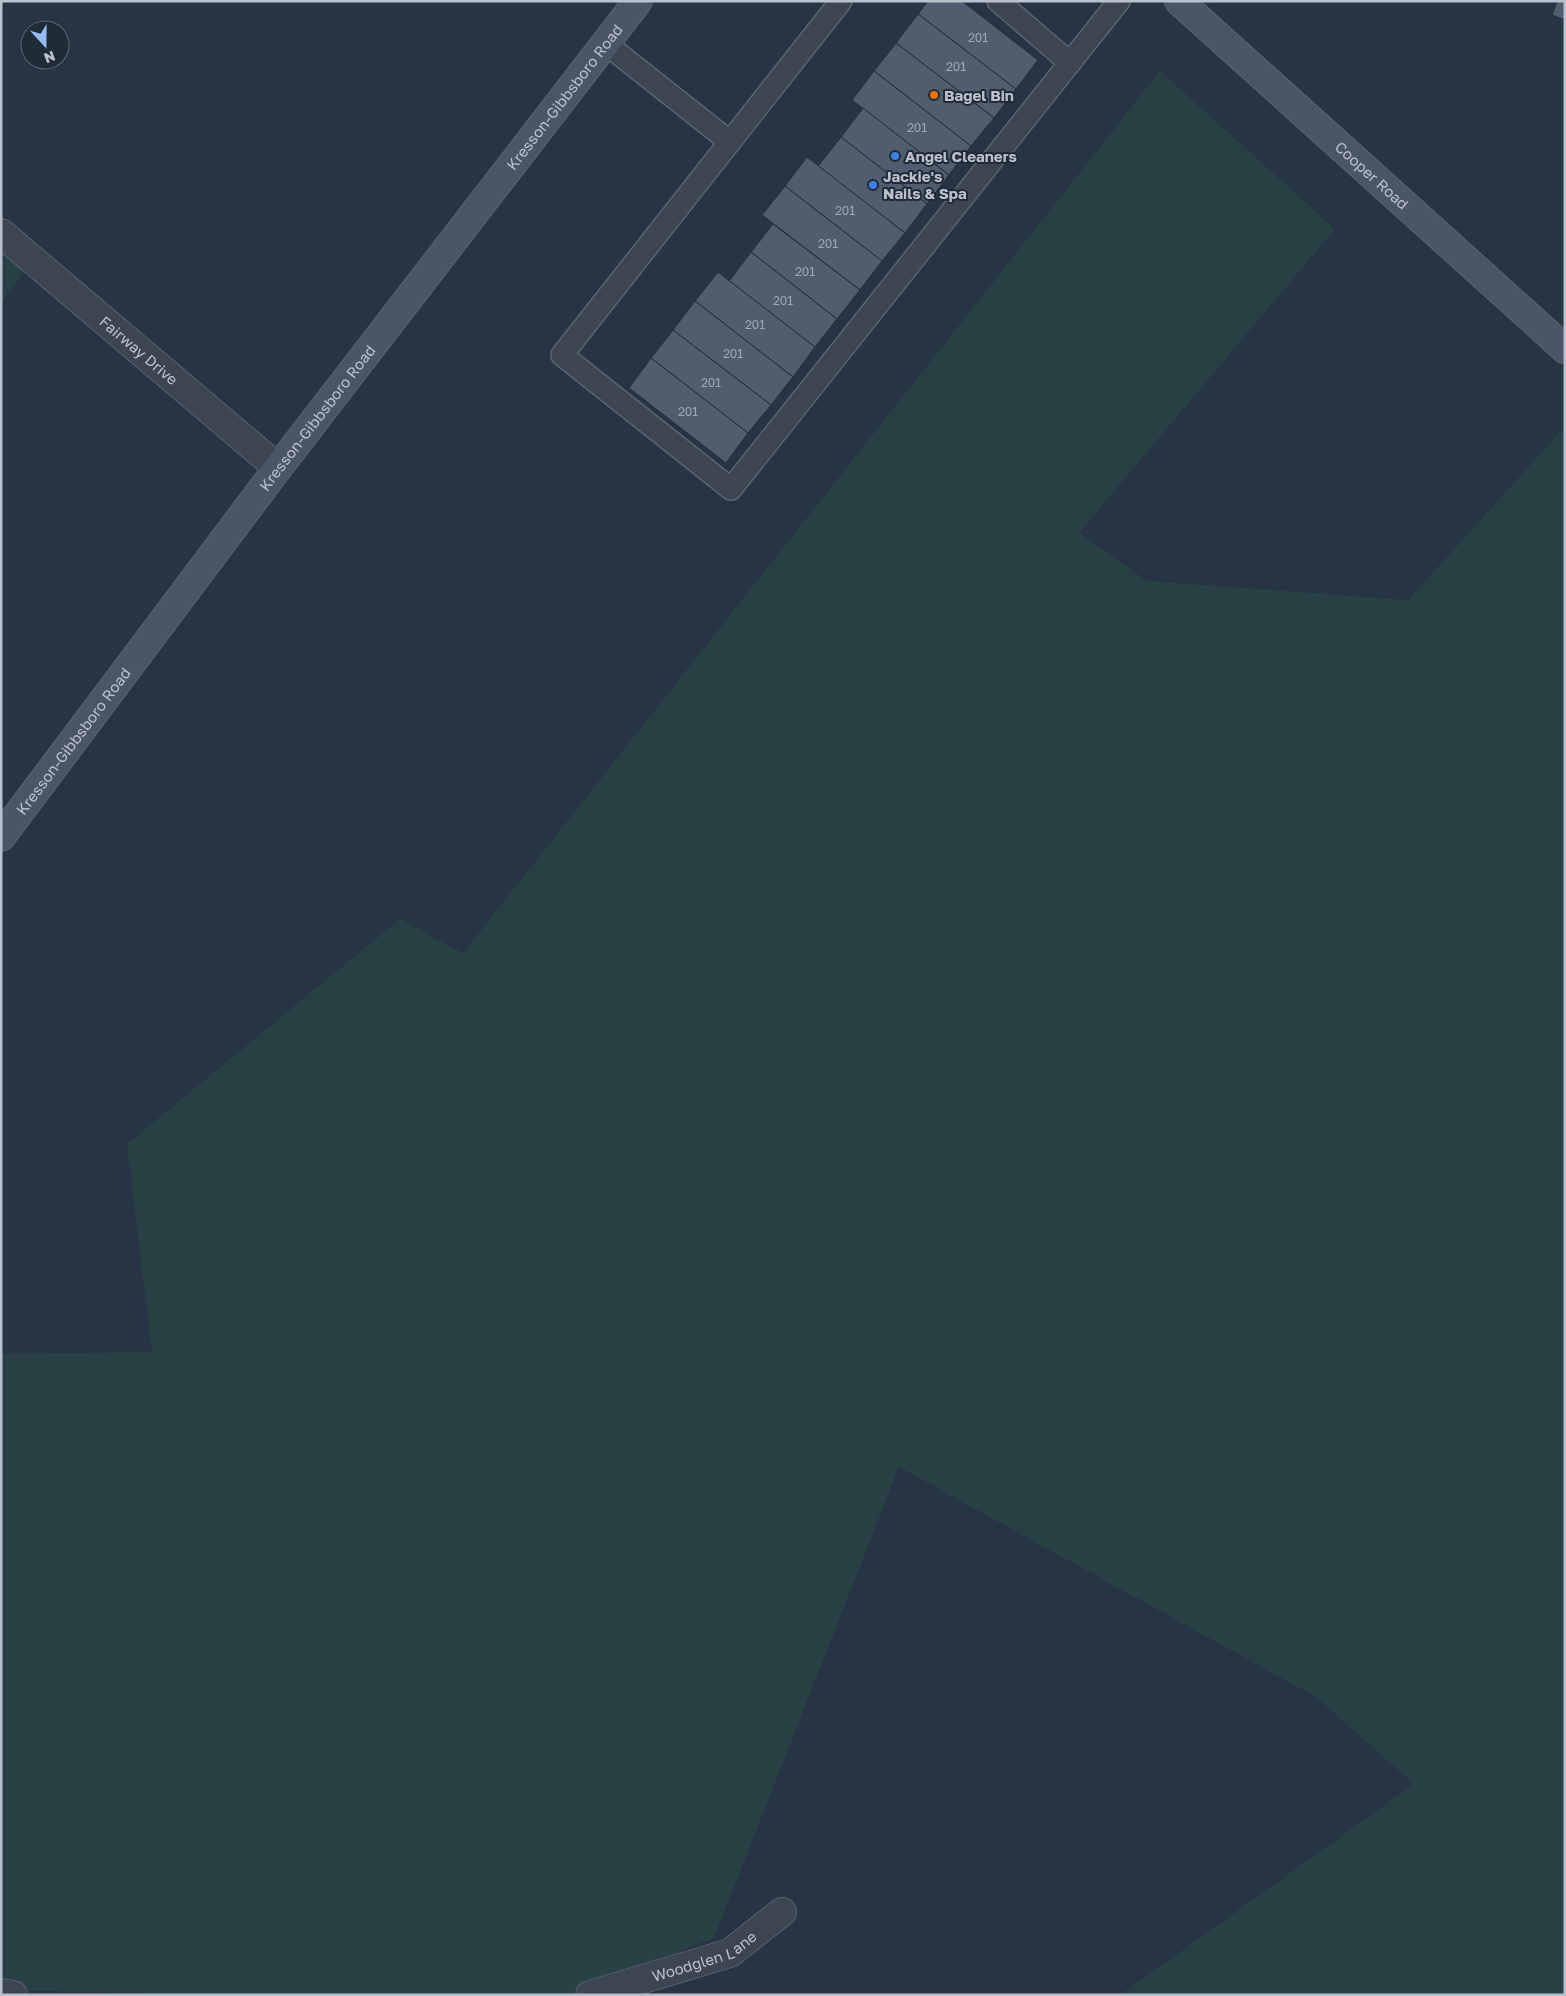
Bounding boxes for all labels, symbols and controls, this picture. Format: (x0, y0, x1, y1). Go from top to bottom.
north arrow (20, 20, 70, 70)
street label: Kresson-Gibbsboro Road (502, 20, 626, 173)
house number: 201 (968, 30, 988, 45)
text: N (42, 48, 58, 67)
house number: 201 (946, 59, 966, 74)
place label: Bagel Bin (944, 86, 1014, 104)
marker: Bagel Bin (928, 89, 940, 101)
house number: 201 (907, 120, 927, 135)
street label: Cooper Road (1332, 137, 1413, 213)
place label: Angel Cleaners (905, 147, 1017, 165)
marker: Angel Cleaners (889, 150, 901, 162)
place label: Jackie's Nails & Spa (883, 167, 967, 202)
marker: Jackie's Nails & Spa (867, 179, 879, 191)
house number: 201 (835, 203, 855, 218)
house number: 201 (818, 236, 838, 251)
house number: 201 (795, 264, 815, 279)
house number: 201 (773, 293, 793, 308)
street label: Fairway Drive (96, 312, 182, 388)
house number: 201 (745, 317, 765, 332)
street label: Kresson-Gibbsboro Road (255, 341, 379, 494)
house number: 201 (723, 346, 743, 361)
house number: 201 (701, 375, 721, 390)
house number: 201 (678, 404, 698, 419)
street label: Kresson-Gibbsboro Road (12, 664, 134, 818)
street label: Woodglen Lane (650, 1927, 760, 1985)

